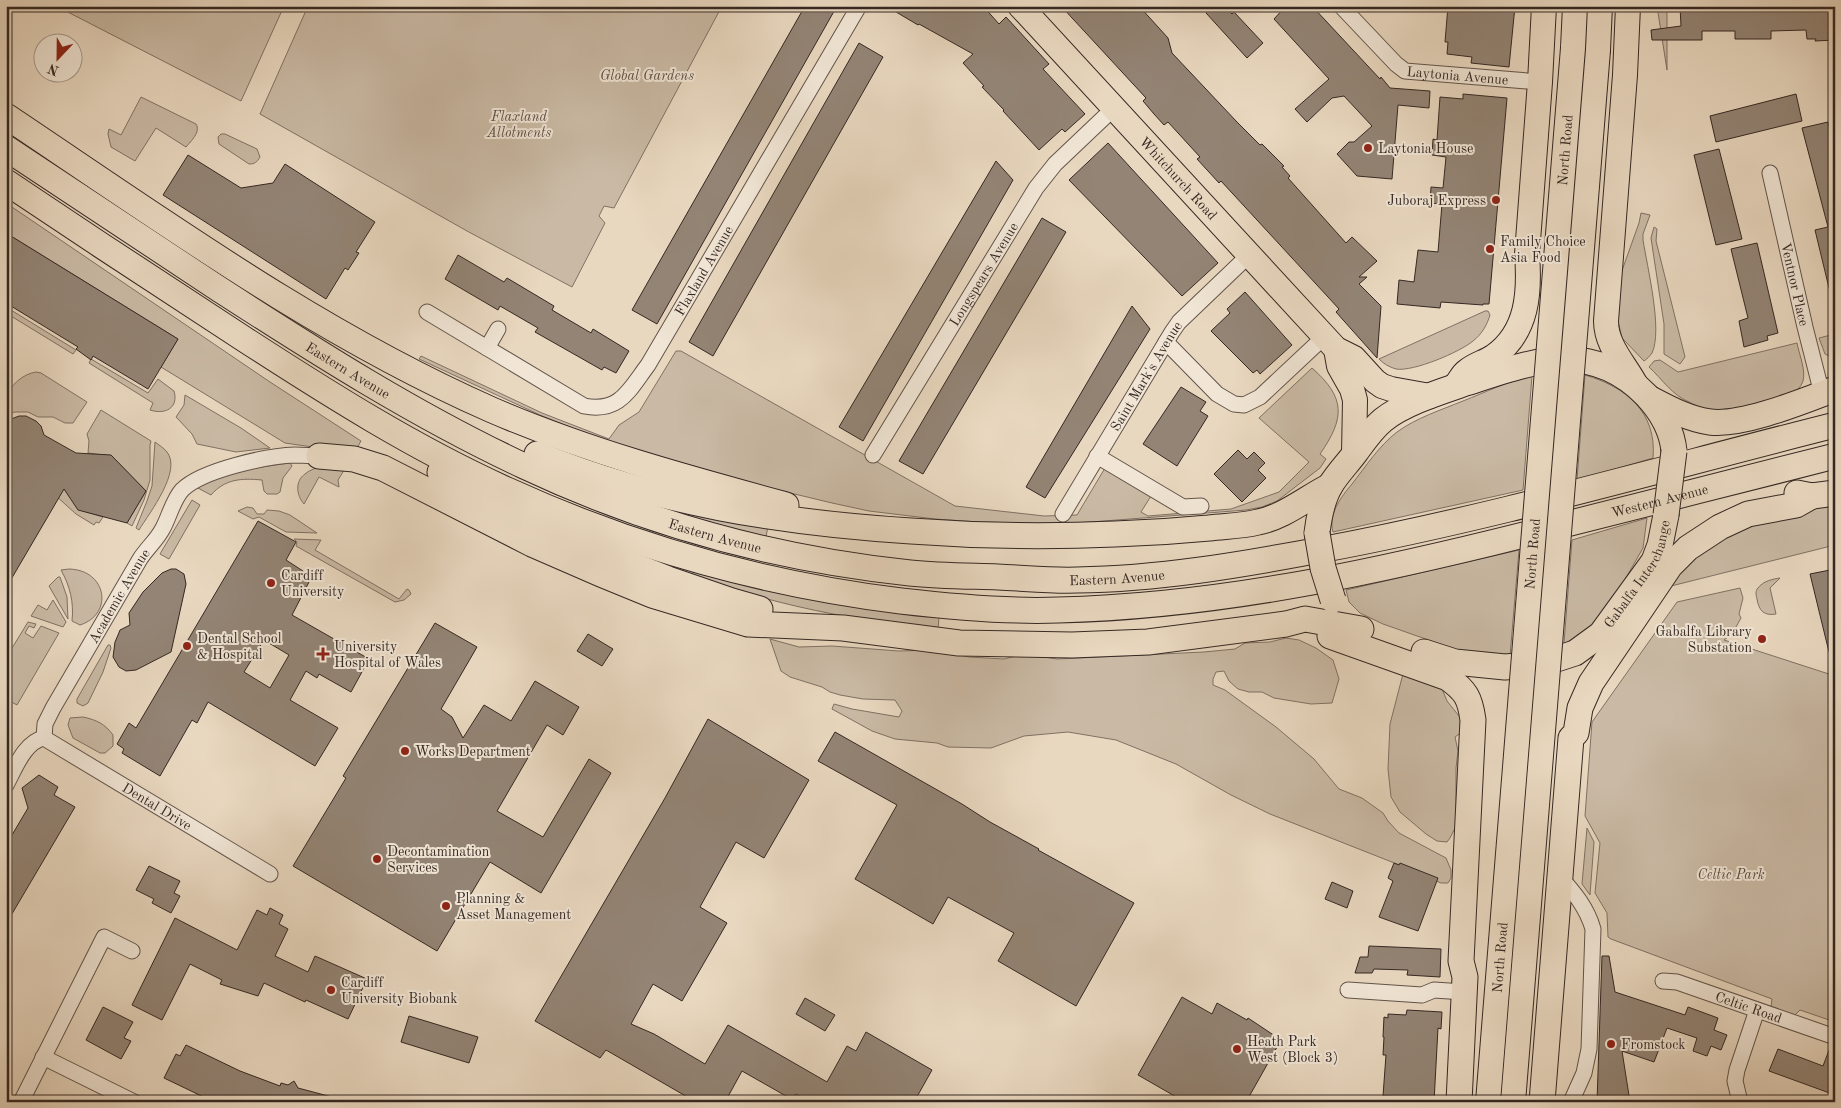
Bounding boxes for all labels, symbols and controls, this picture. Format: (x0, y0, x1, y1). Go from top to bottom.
north arrow (32, 32, 82, 82)
text: N (46, 61, 61, 78)
street label: Laytonia Avenue (1406, 65, 1509, 87)
park label: Global Gardens (600, 69, 694, 83)
park label: Flaxland Allotments (486, 110, 551, 140)
street label: North Road (1556, 114, 1576, 186)
street label: Whitchurch Road (1136, 135, 1219, 223)
marker: Laytonia House (1362, 142, 1374, 154)
place label: Laytonia House (1378, 142, 1473, 156)
place label: Juboraj Express (1387, 194, 1486, 208)
marker: Juboraj Express (1490, 194, 1502, 206)
street label: Longspears Avenue (947, 220, 1021, 329)
street label: Flaxland Avenue (673, 224, 736, 318)
place label: Family Choice Asia Food (1500, 235, 1586, 265)
street label: Ventnor Place (1778, 241, 1811, 328)
marker: Family Choice Asia Food (1484, 243, 1496, 255)
street label: Saint Mark's Avenue (1108, 319, 1185, 434)
street label: Eastern Avenue (303, 340, 392, 402)
street label: Western Avenue (1610, 482, 1710, 521)
street label: Eastern Avenue (667, 517, 763, 556)
street label: North Road (1523, 518, 1543, 590)
street label: Gabalfa Interchange (1602, 519, 1673, 631)
street label: Academic Avenue (86, 546, 153, 646)
street label: Eastern Avenue (1069, 568, 1166, 588)
place label: Cardiff University (281, 569, 345, 599)
marker: Cardiff University (265, 577, 277, 589)
place label: Gabalfa Library Substation (1656, 625, 1753, 655)
place label: Dental School & Hospital (197, 632, 282, 662)
marker: Gabalfa Library Substation (1756, 633, 1768, 645)
marker: Dental School & Hospital (181, 640, 193, 652)
place label: University Hospital of Wales (334, 640, 441, 670)
marker: University Hospital of Wales (316, 647, 330, 661)
marker: Works Department (399, 745, 411, 757)
place label: Works Department (415, 745, 531, 759)
street label: Dental Drive (120, 781, 194, 833)
place label: Decontamination Services (387, 845, 490, 875)
marker: Decontamination Services (371, 853, 383, 865)
park label: Celtic Park (1697, 868, 1765, 882)
place label: Planning & Asset Management (456, 892, 571, 922)
marker: Planning & Asset Management (440, 900, 452, 912)
street label: North Road (1491, 922, 1510, 994)
place label: Cardiff University Biobank (341, 976, 458, 1006)
marker: Cardiff University Biobank (325, 984, 337, 996)
street label: Celtic Road (1713, 990, 1784, 1026)
place label: Heath Park West (Block 3) (1247, 1035, 1338, 1065)
marker: Fromstock (1605, 1038, 1617, 1050)
place label: Fromstock (1621, 1038, 1686, 1052)
marker: Heath Park West (Block 3) (1231, 1043, 1243, 1055)

